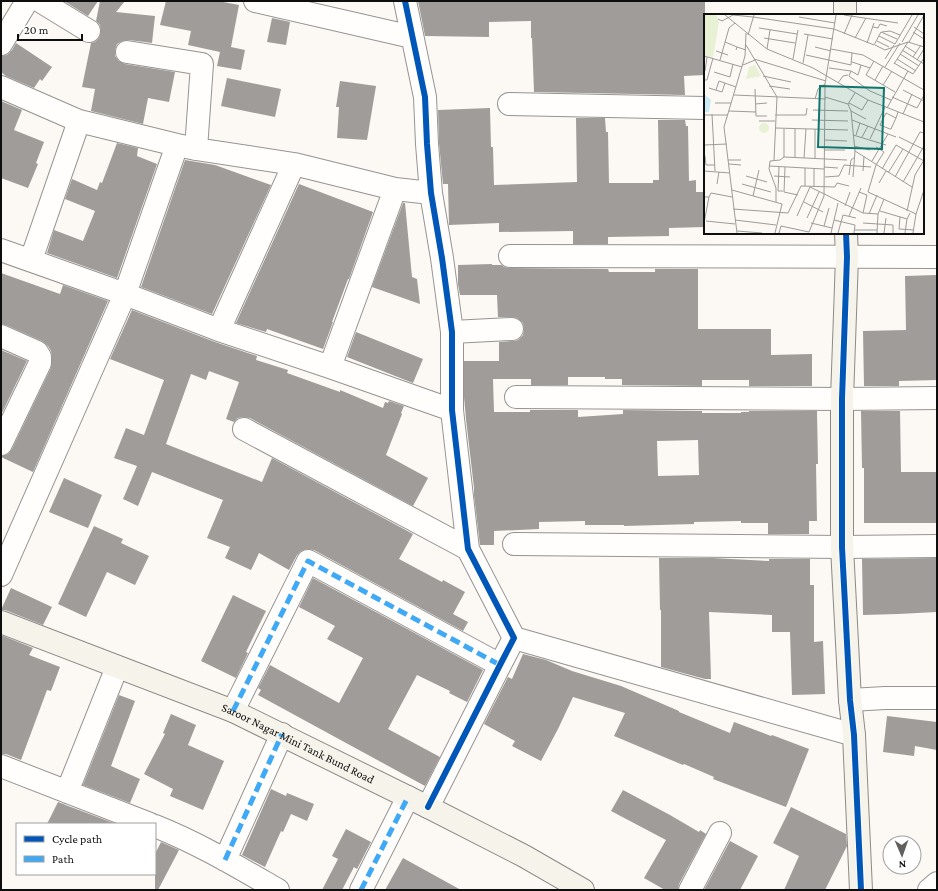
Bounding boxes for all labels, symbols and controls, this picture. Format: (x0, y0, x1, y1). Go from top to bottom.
inset map (704, 14, 924, 234)
scale bar (18, 16, 82, 42)
text: 20 m (24, 23, 49, 37)
street label: Saroor Nagar Mini Tank Bund Road (220, 700, 377, 787)
legend (16, 823, 156, 875)
text: Cycle path (52, 832, 103, 846)
north arrow (882, 835, 922, 875)
text: Path (52, 852, 74, 866)
text: N (898, 859, 906, 871)

